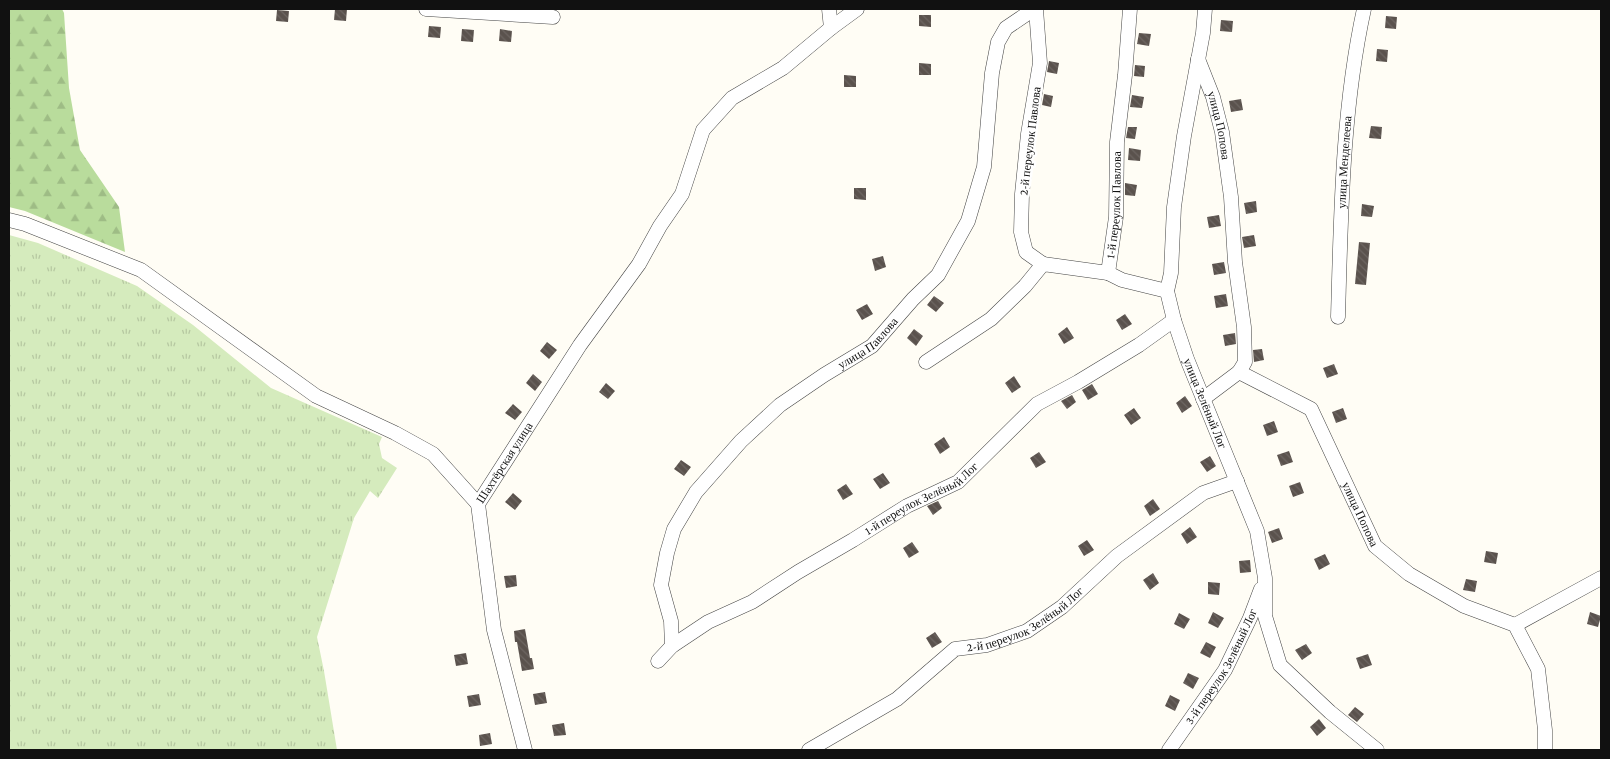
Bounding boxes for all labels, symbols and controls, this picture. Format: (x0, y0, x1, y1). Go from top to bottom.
street label: 2-й переулок Павлова (1016, 85, 1044, 196)
street label: улица Попова (1204, 89, 1233, 161)
street label: улица Менделеева (1334, 114, 1355, 209)
street label: 1-й переулок Павлова (1103, 150, 1124, 259)
street label: улица Павлова (835, 314, 901, 372)
street label: улица Зелёный Лог (1180, 356, 1230, 451)
street label: Шахтёрская улица (473, 419, 536, 506)
street label: 1-й переулок Зелёный Лог (862, 459, 981, 538)
street label: улица Попова (1339, 480, 1382, 549)
street label: 2-й переулок Зелёный Лог (966, 584, 1086, 654)
street label: 3-й переулок Зелёный Лог (1182, 607, 1260, 727)

